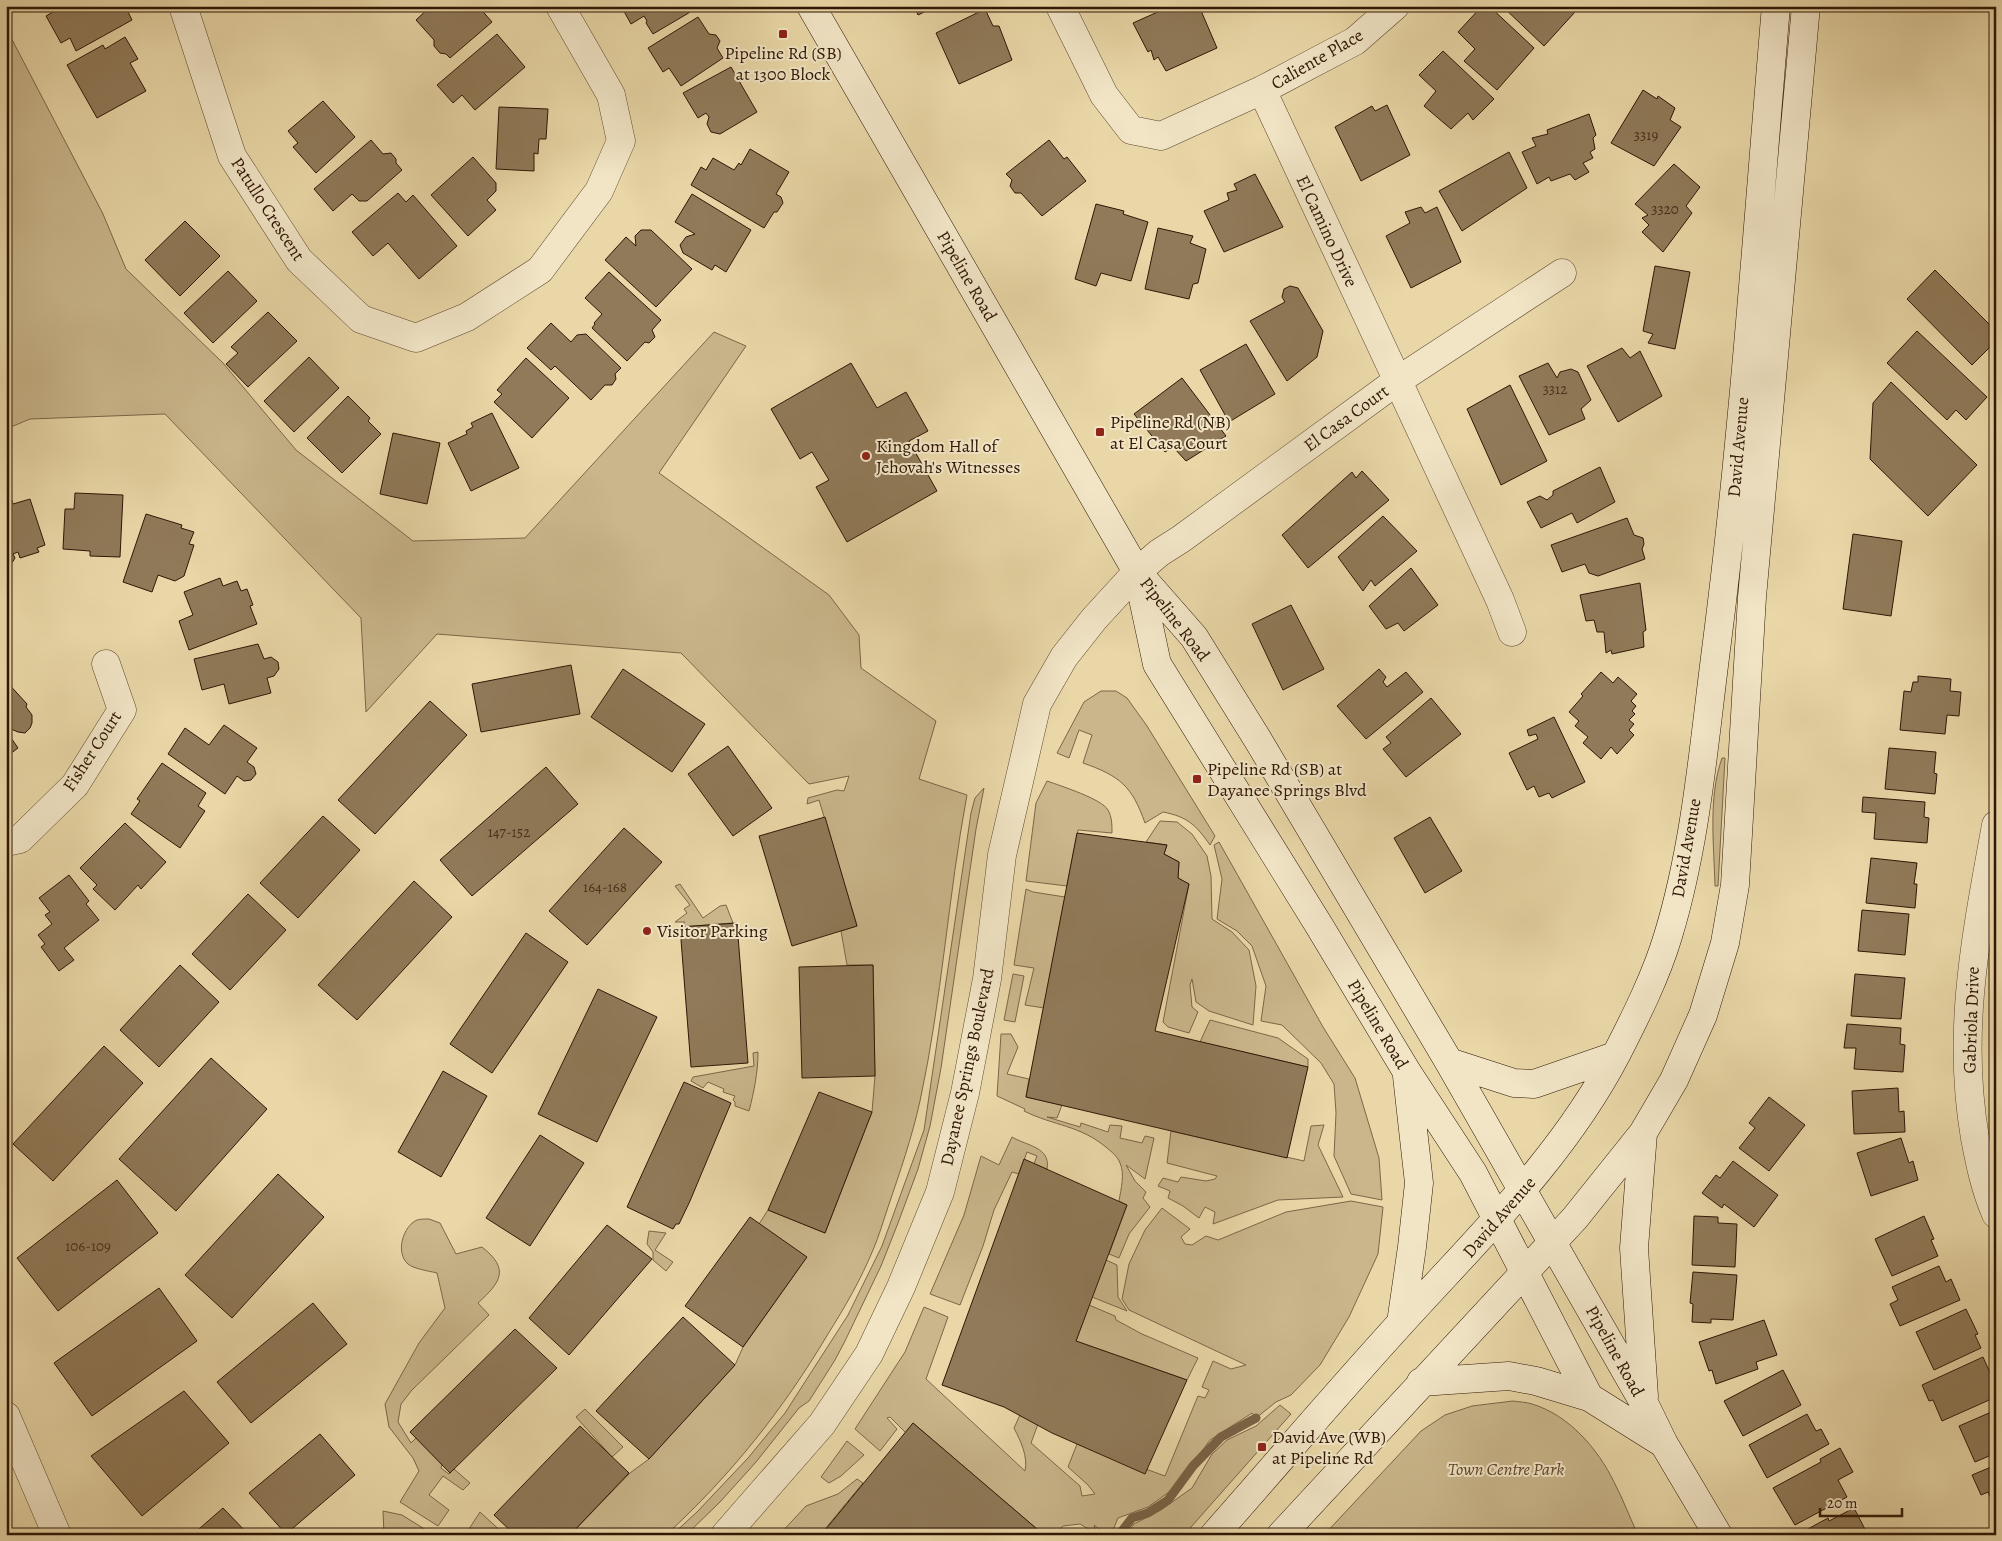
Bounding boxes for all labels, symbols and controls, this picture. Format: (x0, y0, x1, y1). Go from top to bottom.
street label: Caliente Place (1267, 23, 1367, 95)
marker: Pipeline Rd (SB) at 1300 Block (777, 28, 789, 40)
place label: Pipeline Rd (SB) at 1300 Block (724, 41, 842, 86)
house number: 3319 (1634, 125, 1658, 145)
street label: Patullo Crescent (226, 153, 311, 266)
street label: El Camino Drive (1291, 171, 1363, 291)
house number: 3320 (1651, 199, 1679, 219)
street label: Pipeline Road (931, 226, 1003, 326)
street label: El Casa Court (1299, 379, 1394, 457)
house number: 3312 (1543, 379, 1567, 399)
street label: David Avenue (1722, 396, 1754, 498)
place label: Pipeline Rd (NB) at El Casa Court (1110, 410, 1231, 455)
marker: Pipeline Rd (NB) at El Casa Court (1094, 426, 1106, 438)
place label: Kingdom Hall of Jehovah's Witnesses (876, 434, 1021, 479)
marker: Kingdom Hall of Jehovah's Witnesses (860, 450, 872, 462)
street label: Pipeline Road (1135, 572, 1216, 666)
street label: Fisher Court (57, 706, 127, 796)
place label: Pipeline Rd (SB) at Dayanee Springs Blvd (1207, 757, 1367, 802)
marker: Pipeline Rd (SB) at Dayanee Springs Blvd (1191, 773, 1203, 785)
street label: David Avenue (1665, 796, 1707, 900)
house number: 147-152 (488, 822, 530, 842)
house number: 164-168 (583, 877, 627, 897)
place label: Visitor Parking (656, 919, 768, 943)
marker: Visitor Parking (641, 925, 653, 937)
street label: Dayanee Springs Boulevard (934, 966, 1000, 1168)
street label: Gabriola Drive (1957, 966, 1985, 1074)
street label: Pipeline Road (1342, 975, 1414, 1074)
street label: David Avenue (1457, 1171, 1541, 1263)
house number: 106-109 (65, 1236, 111, 1256)
street label: Pipeline Road (1580, 1301, 1650, 1401)
place label: David Ave (WB) at Pipeline Rd (1272, 1425, 1386, 1470)
marker: David Ave (WB) at Pipeline Rd (1256, 1441, 1268, 1453)
park label: Town Centre Park (1448, 1457, 1564, 1481)
scale bar (1820, 1486, 1902, 1518)
text: 20 m (1827, 1493, 1858, 1513)

